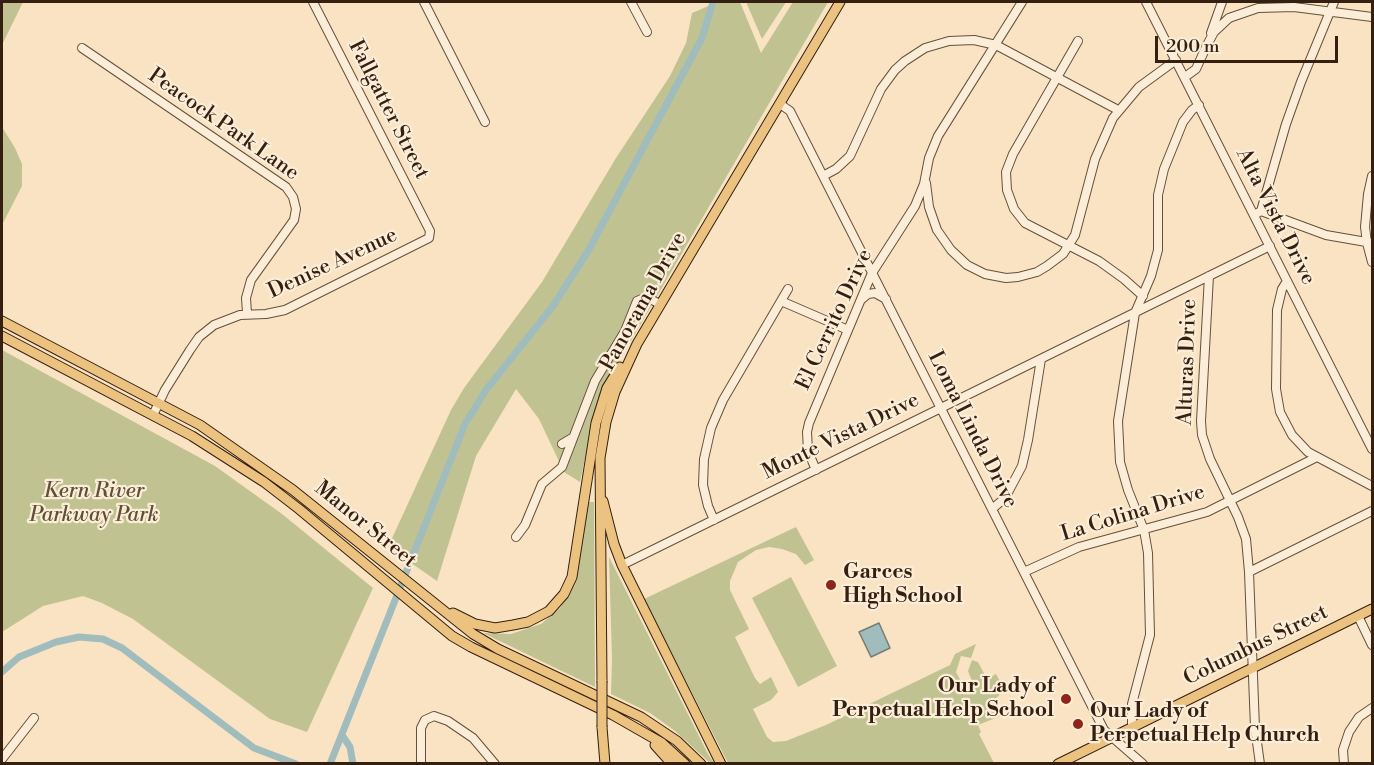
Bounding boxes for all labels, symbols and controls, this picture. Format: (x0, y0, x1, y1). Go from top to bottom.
scale bar (1158, 24, 1341, 62)
text: 200 m (1166, 35, 1220, 58)
street label: Fallgatter Street (342, 36, 434, 184)
street label: Peacock Park Lane (143, 64, 303, 186)
street label: Alta Vista Drive (1230, 145, 1320, 289)
street label: Denise Avenue (264, 223, 402, 305)
street label: Panorama Drive (595, 228, 693, 376)
street label: El Cerrito Drive (791, 246, 879, 394)
street label: Alturas Drive (1173, 298, 1203, 426)
street label: Loma Linda Drive (922, 347, 1022, 513)
street label: Monte Vista Drive (758, 388, 924, 486)
street label: Manor Street (309, 476, 421, 574)
park label: Kern River Parkway Park (30, 479, 158, 529)
street label: La Colina Drive (1058, 480, 1208, 548)
place label: Garces High School (843, 560, 963, 610)
marker: Garces High School (824, 578, 838, 592)
street label: Columbus Street (1180, 600, 1332, 692)
place label: Our Lady of Perpetual Help School (832, 674, 1054, 724)
marker: Our Lady of Perpetual Help School (1059, 692, 1073, 706)
place label: Our Lady of Perpetual Help Church (1090, 699, 1319, 749)
marker: Our Lady of Perpetual Help Church (1071, 717, 1085, 731)

